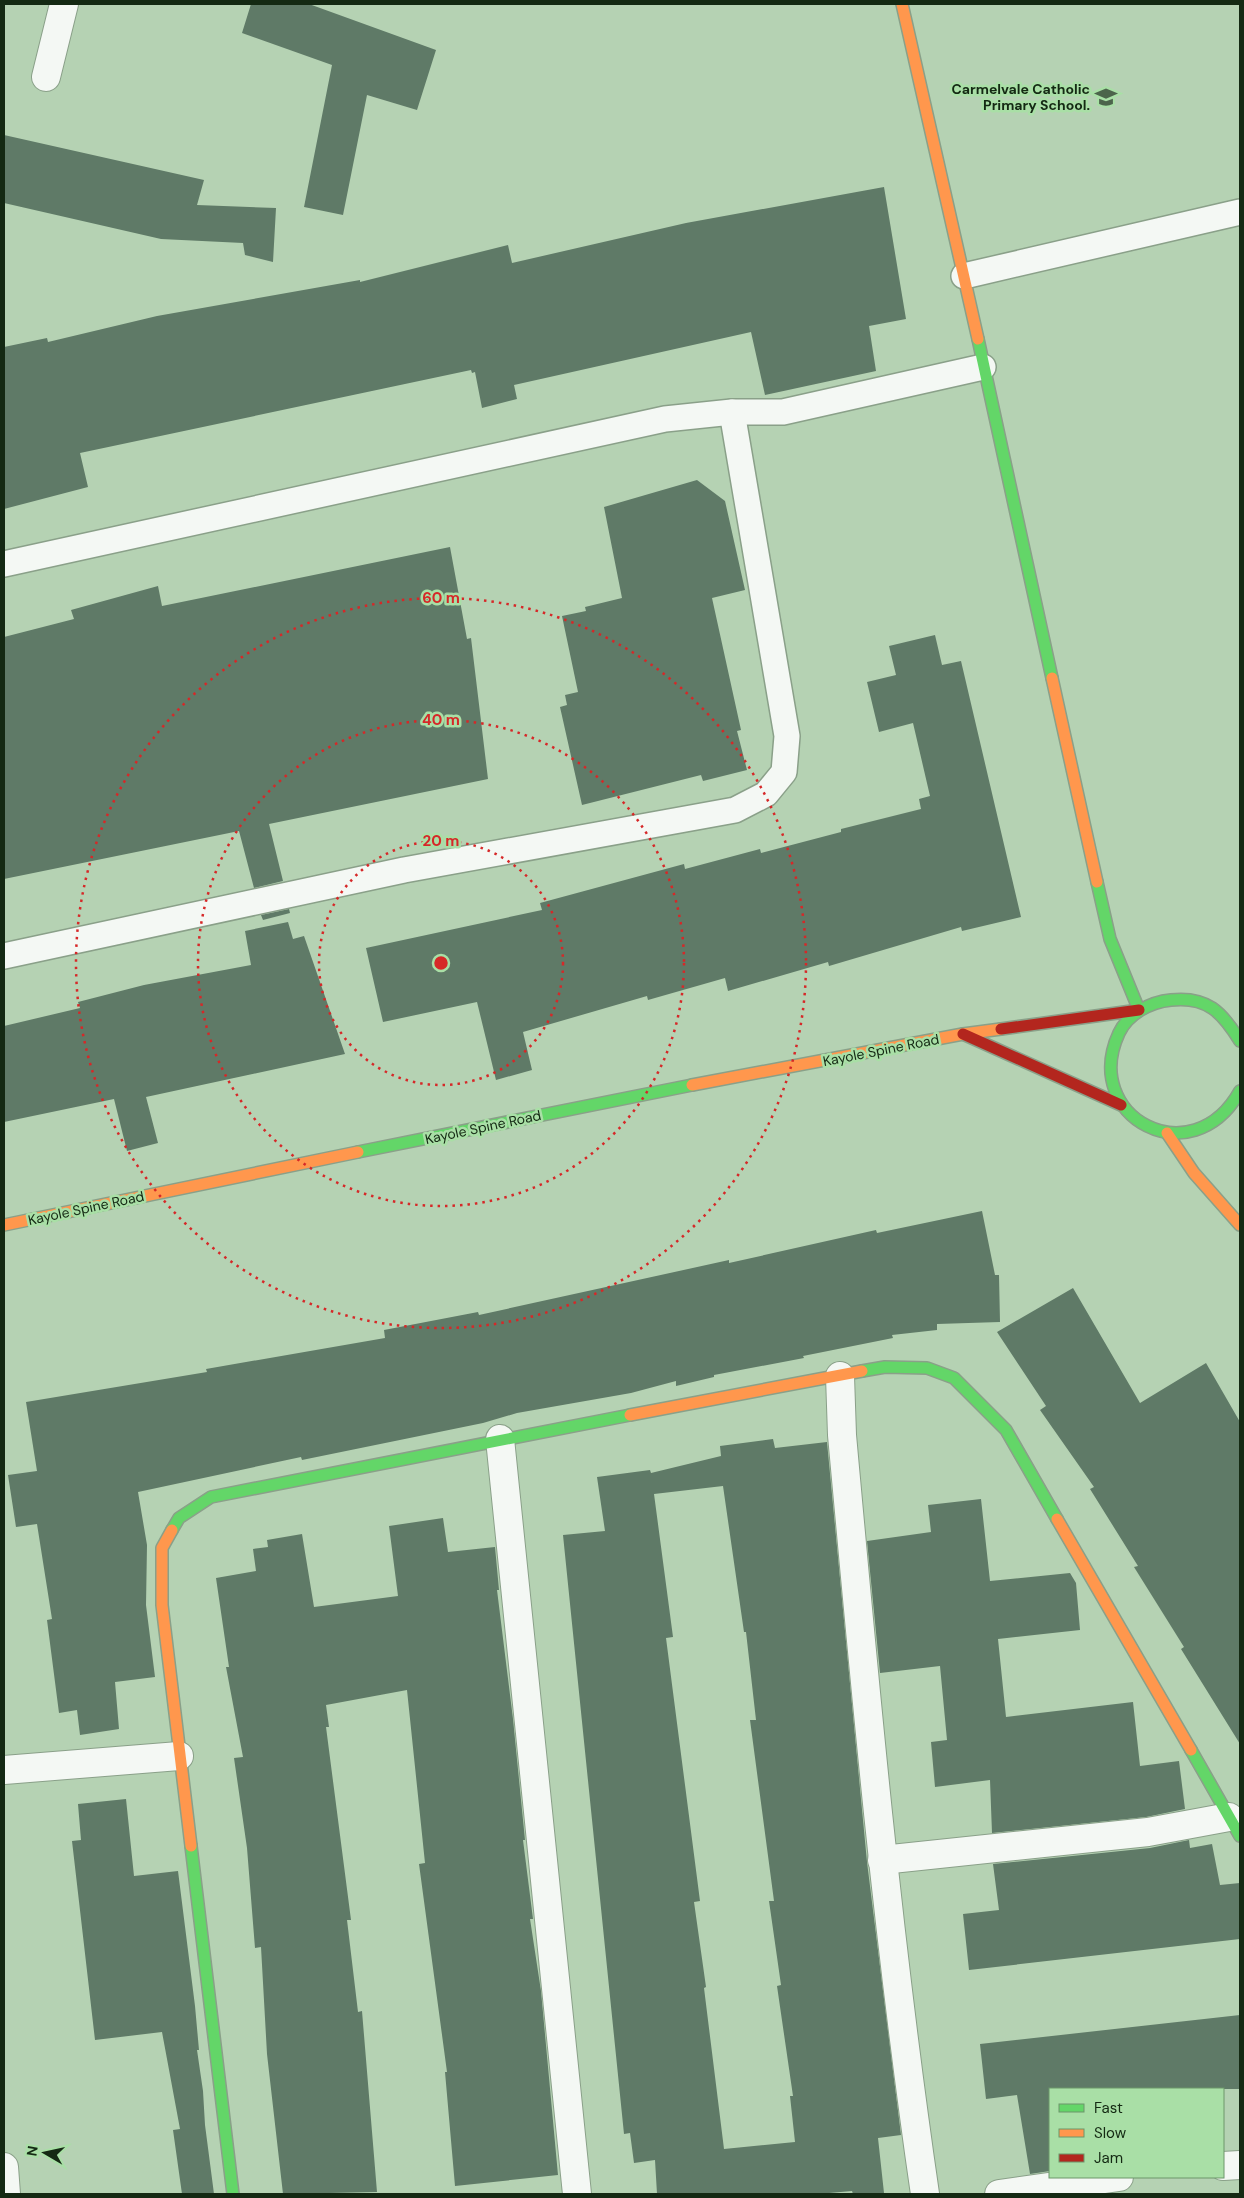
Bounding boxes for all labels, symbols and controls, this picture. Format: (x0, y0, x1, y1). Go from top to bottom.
place label: Carmelvale Catholic Primary School. (951, 80, 1090, 114)
school or university icon: Carmelvale Catholic Primary School. (1093, 84, 1119, 110)
text: 60 m (422, 588, 460, 608)
text: 40 m (422, 710, 460, 730)
text: 20 m (423, 831, 459, 851)
centre of rings (432, 954, 450, 972)
street label: Kayole Spine Road (821, 1030, 941, 1070)
street label: Kayole Spine Road (423, 1106, 543, 1148)
street label: Kayole Spine Road (26, 1187, 146, 1229)
legend (1049, 2088, 1224, 2178)
text: Fast (1094, 2098, 1123, 2118)
text: Slow (1094, 2123, 1127, 2143)
north arrow (20, 2128, 70, 2178)
text: N (22, 2145, 42, 2157)
text: Jam (1094, 2148, 1123, 2168)

